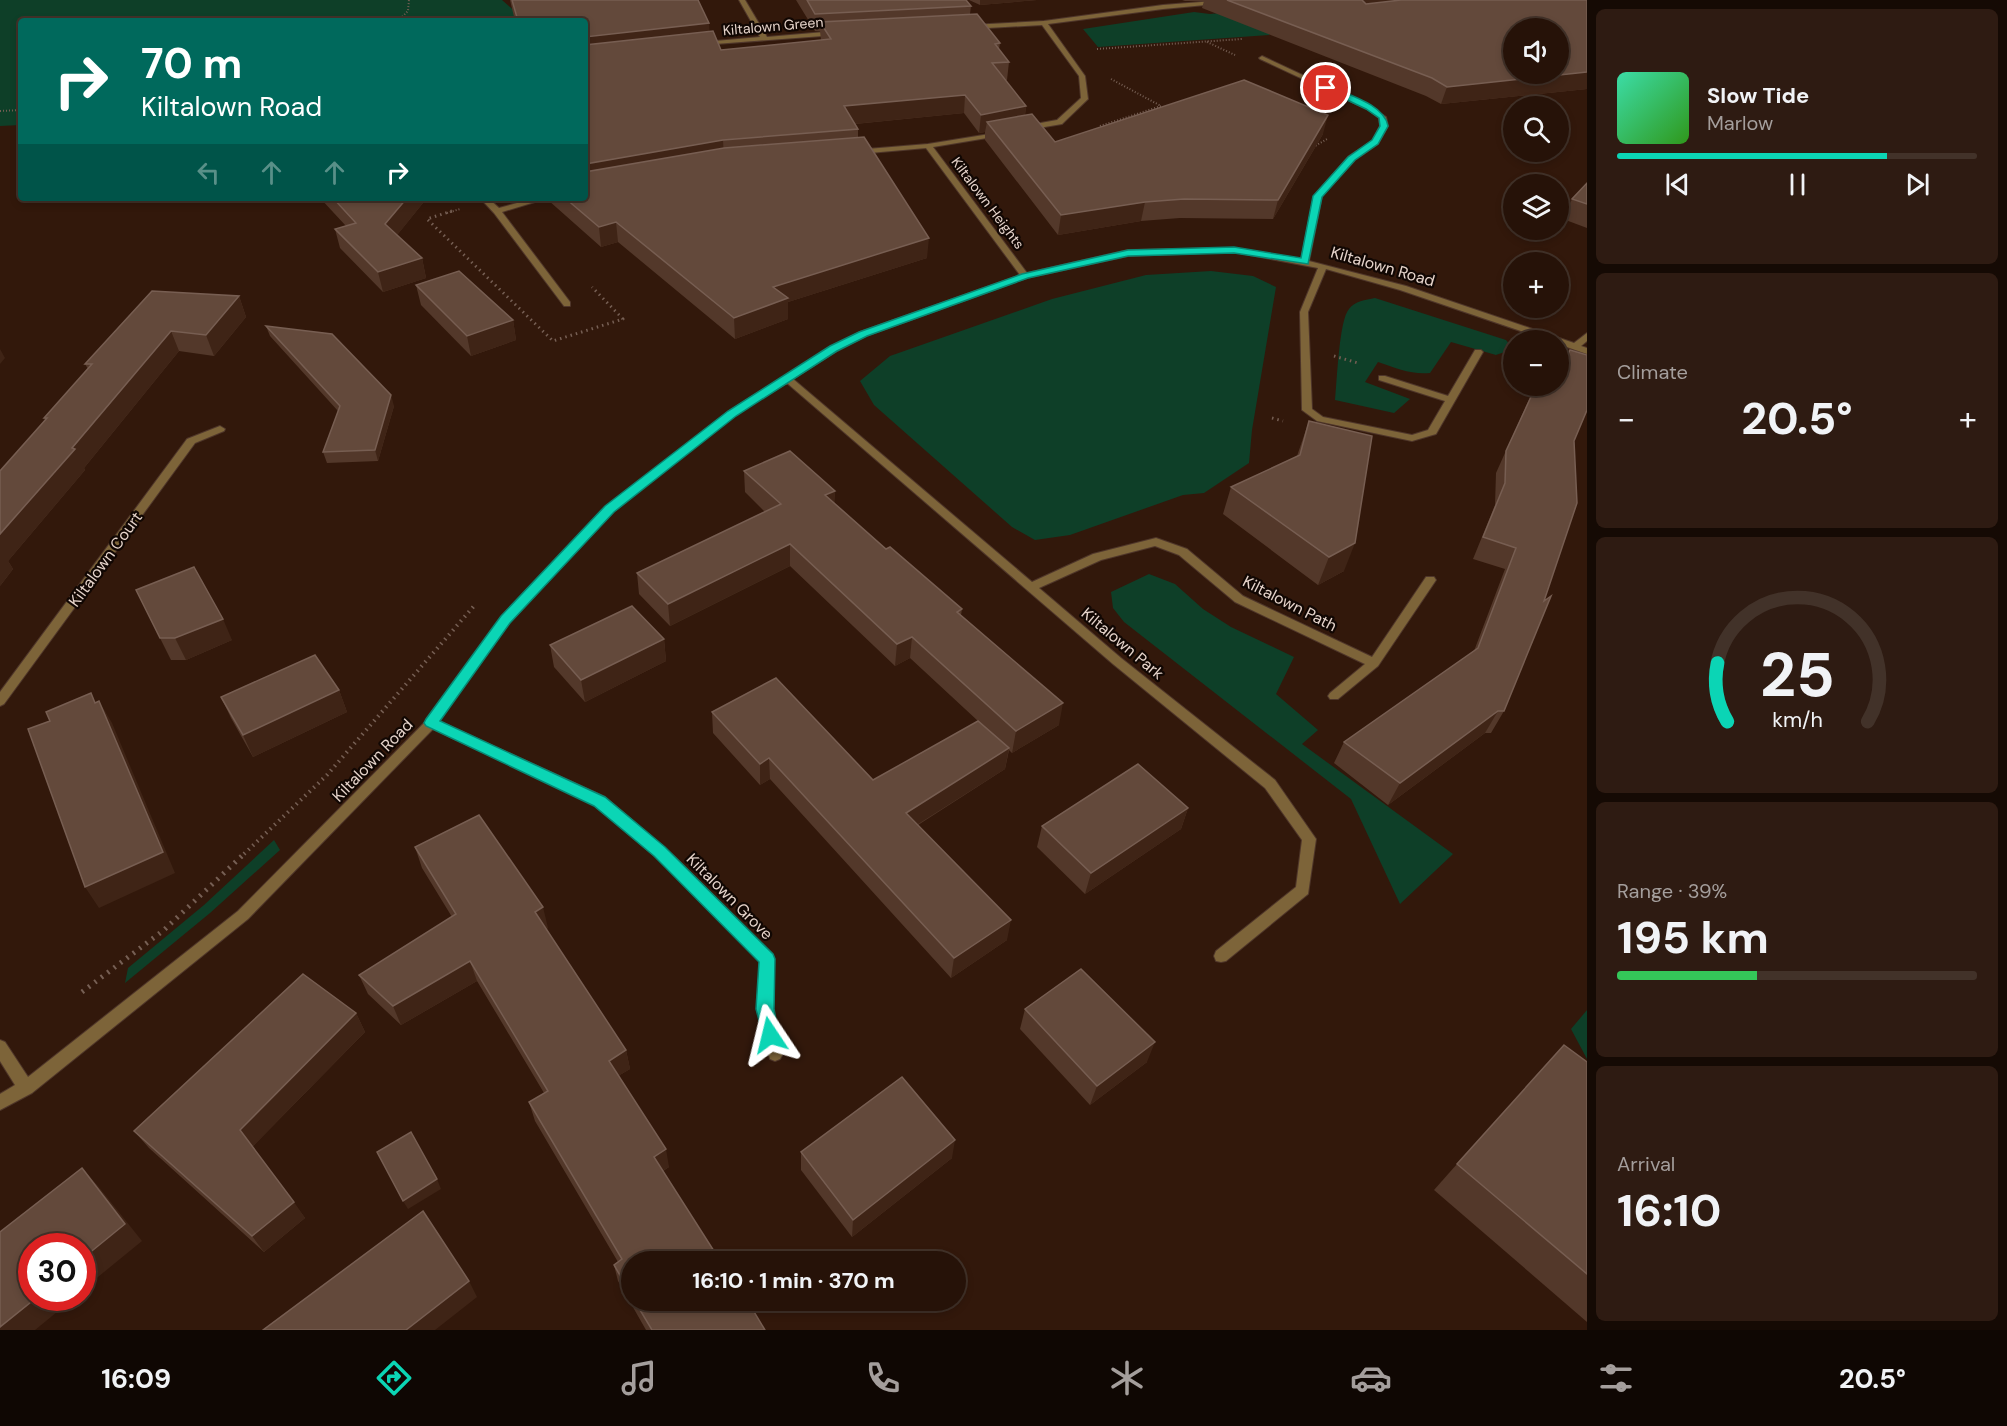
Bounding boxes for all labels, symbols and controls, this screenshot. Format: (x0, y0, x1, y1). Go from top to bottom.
street label: Kiltalown Green (722, 13, 824, 39)
map controls (1503, 18, 1569, 396)
button: sound (1503, 18, 1569, 84)
text: 70 m (141, 36, 242, 91)
icon: right (42, 42, 120, 120)
pin (1300, 62, 1351, 113)
icon: arrive (1309, 71, 1342, 104)
text: Slow Tide (1707, 81, 1809, 110)
text: Kiltalown Road (141, 89, 322, 124)
button: search (1503, 96, 1569, 162)
text: Marlow (1707, 110, 1773, 136)
street label: Kiltalown Heights (948, 153, 1028, 253)
icon: left (192, 156, 225, 189)
icon: ahead (255, 156, 288, 189)
icon: ahead (318, 156, 351, 189)
icon: right (381, 156, 414, 189)
icon: previous (1661, 168, 1694, 201)
icon: pause (1781, 168, 1814, 201)
icon: next (1901, 168, 1934, 201)
button: layers (1503, 174, 1569, 240)
street label: Kiltalown Road (1328, 242, 1437, 291)
button: + (1503, 252, 1569, 318)
button: − (1503, 330, 1569, 396)
text: Climate (1617, 359, 1688, 385)
text: 20.5° (1741, 389, 1853, 448)
text: − (1617, 397, 1635, 440)
text: + (1959, 397, 1977, 440)
street label: Kiltalown Court (64, 508, 147, 611)
street label: Kiltalown Path (1239, 571, 1340, 636)
street label: Kiltalown Park (1077, 603, 1168, 684)
text: 25 (1760, 634, 1834, 715)
text: km/h (1772, 706, 1822, 734)
street label: Kiltalown Road (328, 714, 417, 806)
street label: Kiltalown Grove (682, 849, 777, 944)
text: Range · 39% (1617, 878, 1727, 904)
text: 195 km (1617, 908, 1769, 967)
position arrow (738, 1003, 802, 1067)
text: Arrival (1617, 1151, 1675, 1177)
text: 16:10 (1617, 1181, 1721, 1240)
speed limit sign: 30 (18, 1233, 96, 1311)
text: 16:10 · 1 min · 370 m (692, 1266, 895, 1295)
icon: directions (373, 1357, 415, 1399)
icon: music (618, 1357, 660, 1399)
icon: phone (862, 1357, 904, 1399)
icon: climate (1106, 1357, 1148, 1399)
icon: car (1350, 1357, 1392, 1399)
icon: filters (1595, 1357, 1637, 1399)
text: 16:09 (101, 1361, 171, 1396)
text: 20.5° (1839, 1361, 1906, 1396)

